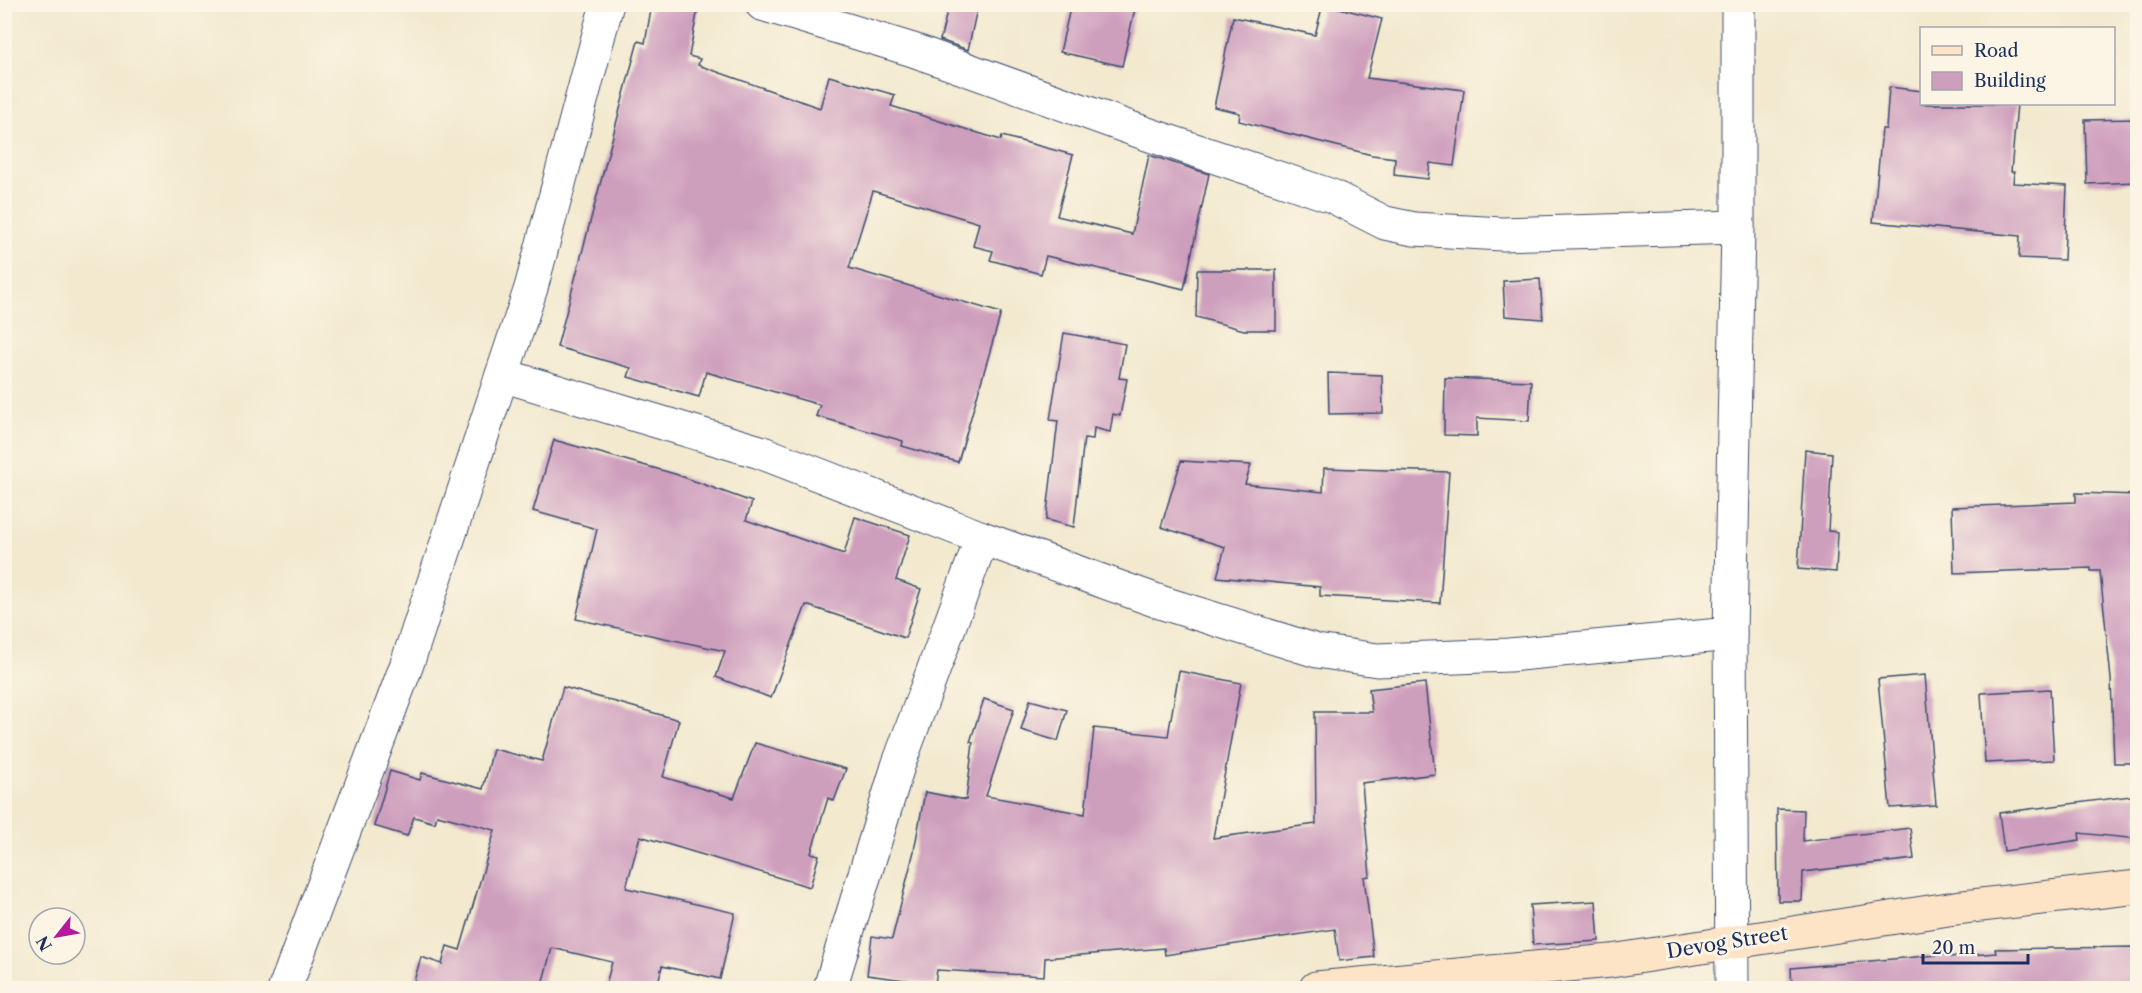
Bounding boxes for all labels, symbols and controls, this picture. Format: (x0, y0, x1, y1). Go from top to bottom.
legend (1920, 27, 2115, 105)
text: Road (1974, 40, 2019, 62)
text: Building (1974, 70, 2046, 92)
north arrow (27, 906, 87, 966)
street label: Devog Street (1665, 921, 1789, 963)
scale bar (1923, 927, 2028, 965)
text: N (32, 933, 56, 955)
text: 20 m (1932, 937, 1976, 959)

